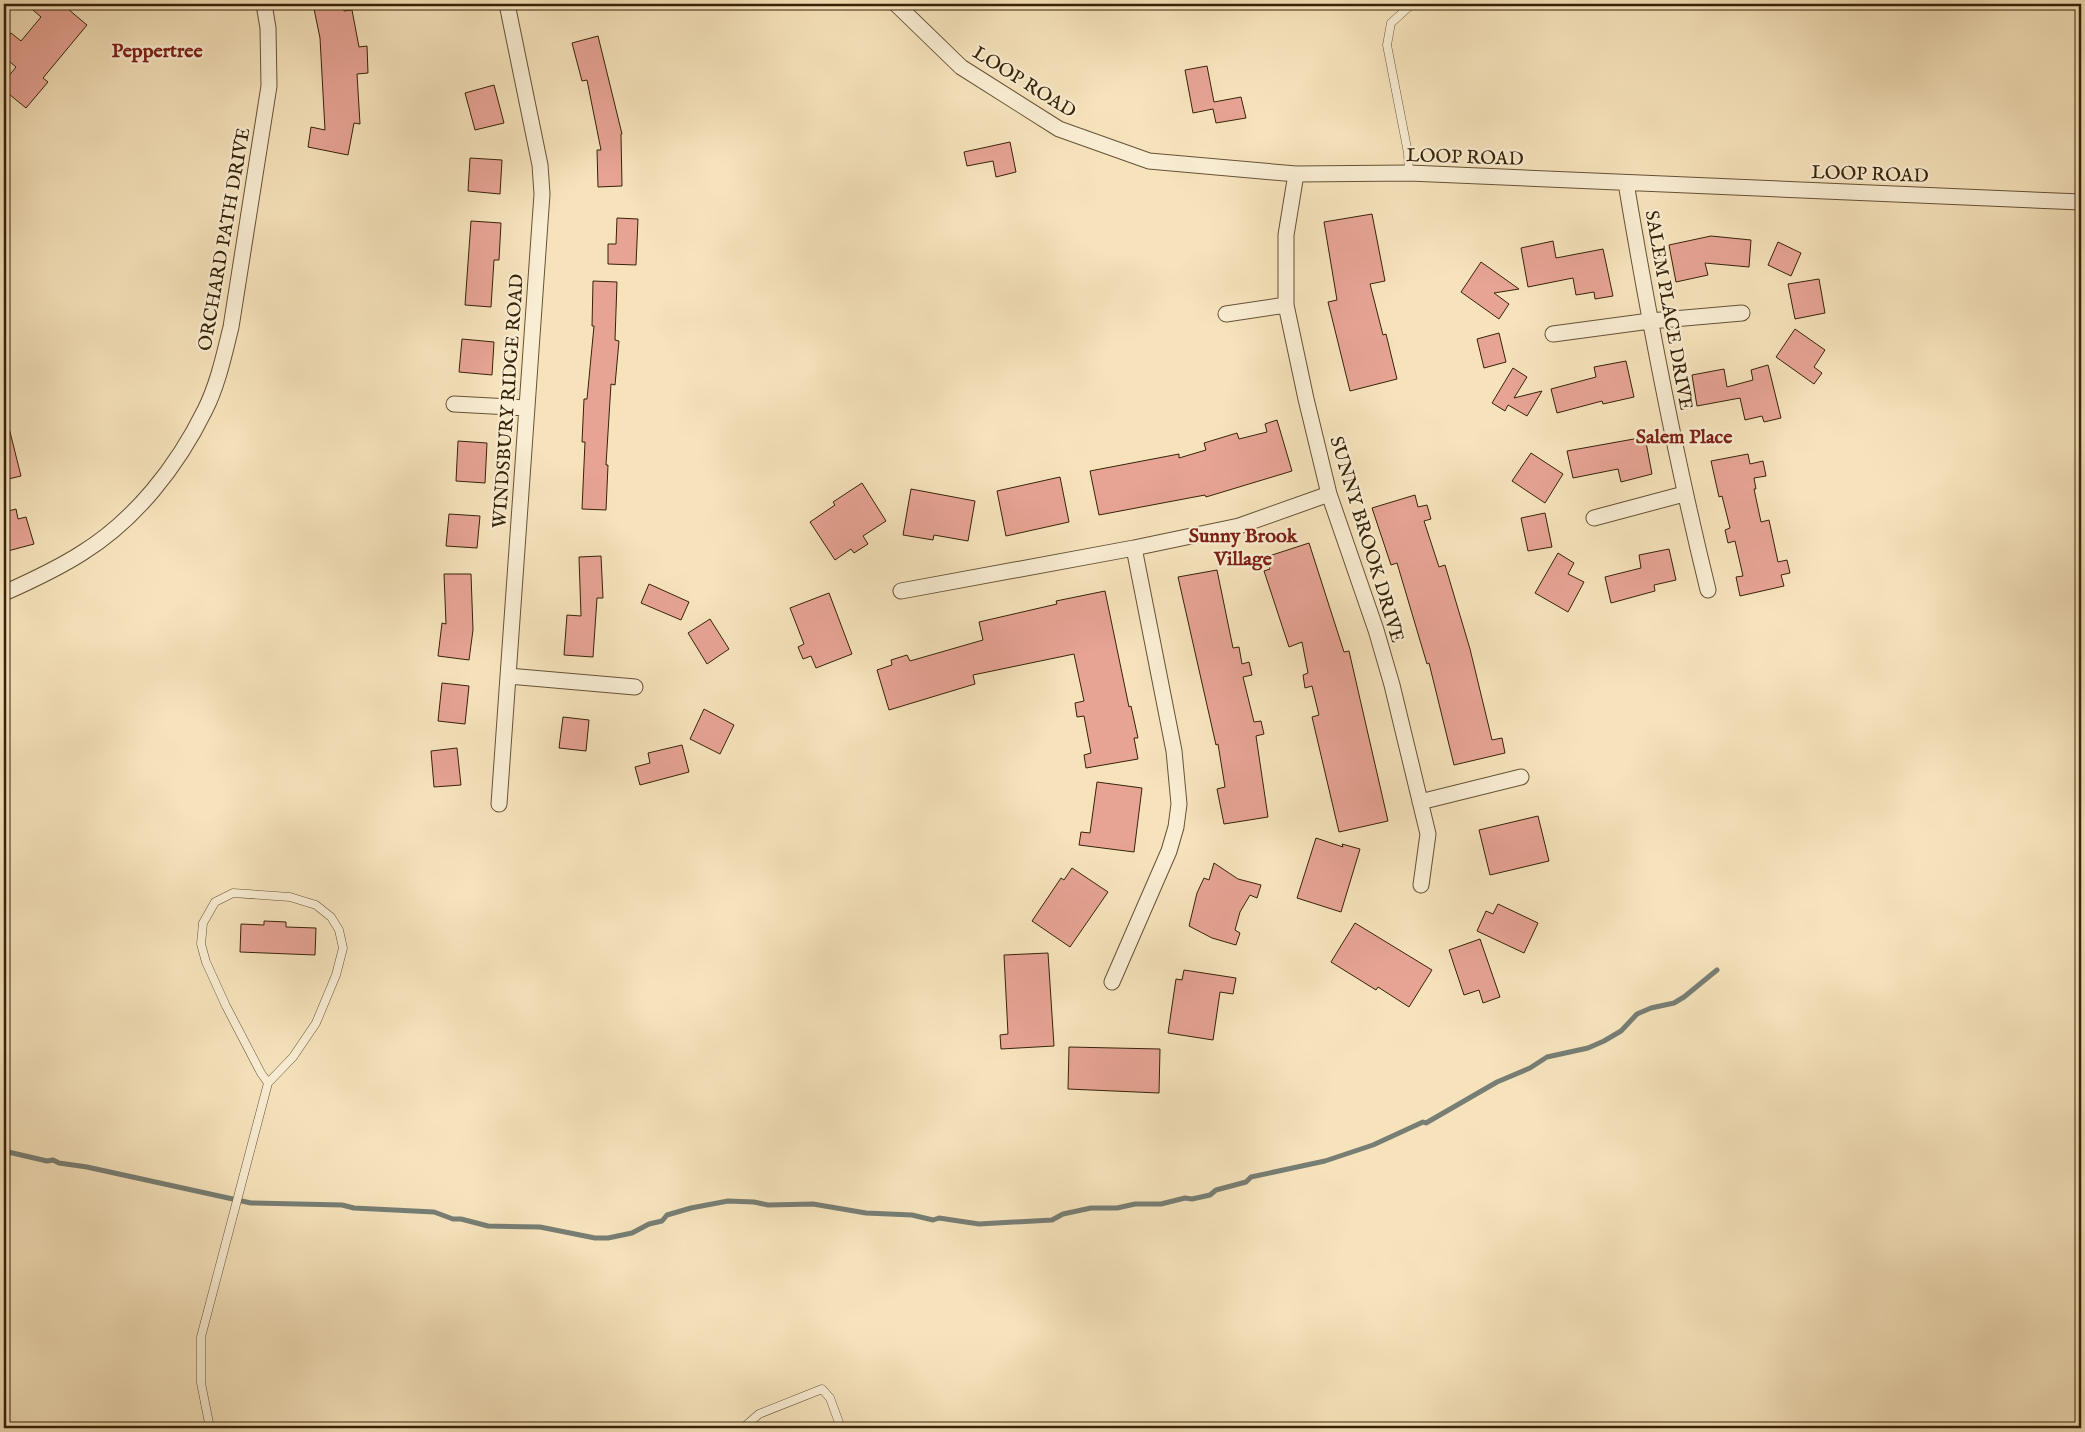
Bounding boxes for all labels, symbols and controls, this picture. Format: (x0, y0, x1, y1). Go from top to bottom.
district label: Peppertree (111, 39, 203, 64)
street label: LOOP ROAD (968, 41, 1080, 124)
street label: ORCHARD PATH DRIVE (194, 126, 256, 353)
street label: LOOP ROAD (1406, 144, 1524, 172)
street label: LOOP ROAD (1811, 161, 1929, 189)
street label: SALEM PLACE DRIVE (1639, 209, 1697, 412)
street label: WINDSBURY RIDGE ROAD (488, 273, 530, 529)
district label: Salem Place (1636, 425, 1733, 450)
street label: SUNNY BROOK DRIVE (1323, 433, 1409, 646)
district label: Sunny Brook Village (1189, 524, 1299, 572)

